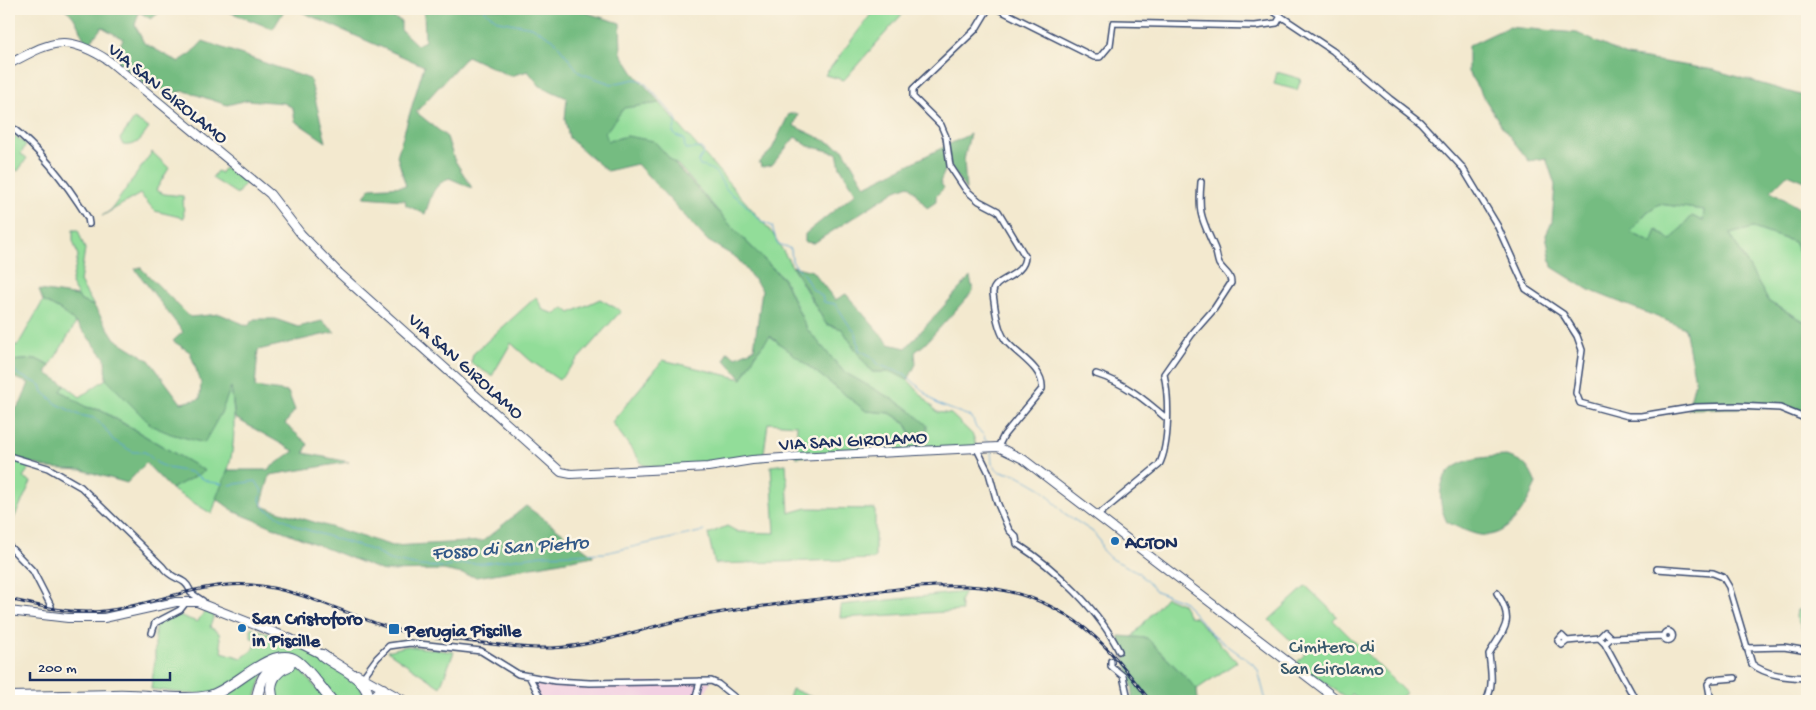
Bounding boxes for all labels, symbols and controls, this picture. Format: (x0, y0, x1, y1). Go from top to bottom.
street label: VIA SAN GIROLAMO (101, 38, 232, 151)
street label: VIA SAN GIROLAMO (401, 309, 528, 426)
street label: VIA SAN GIROLAMO (777, 427, 928, 458)
water label: Fosso di San Pietro (431, 532, 591, 566)
place label: ACTON (1124, 533, 1178, 556)
marker: ACTON (1109, 535, 1121, 547)
place label: San Cristoforo in Piscille (252, 609, 363, 654)
place label: Perugia Piscille (404, 621, 522, 644)
marker: San Cristoforo in Piscille (236, 622, 248, 634)
marker: Perugia Piscille (387, 622, 401, 636)
park label: Cimitero di San Girolamo (1280, 637, 1384, 682)
scale bar (30, 650, 170, 682)
text: 200 m (38, 660, 77, 678)

